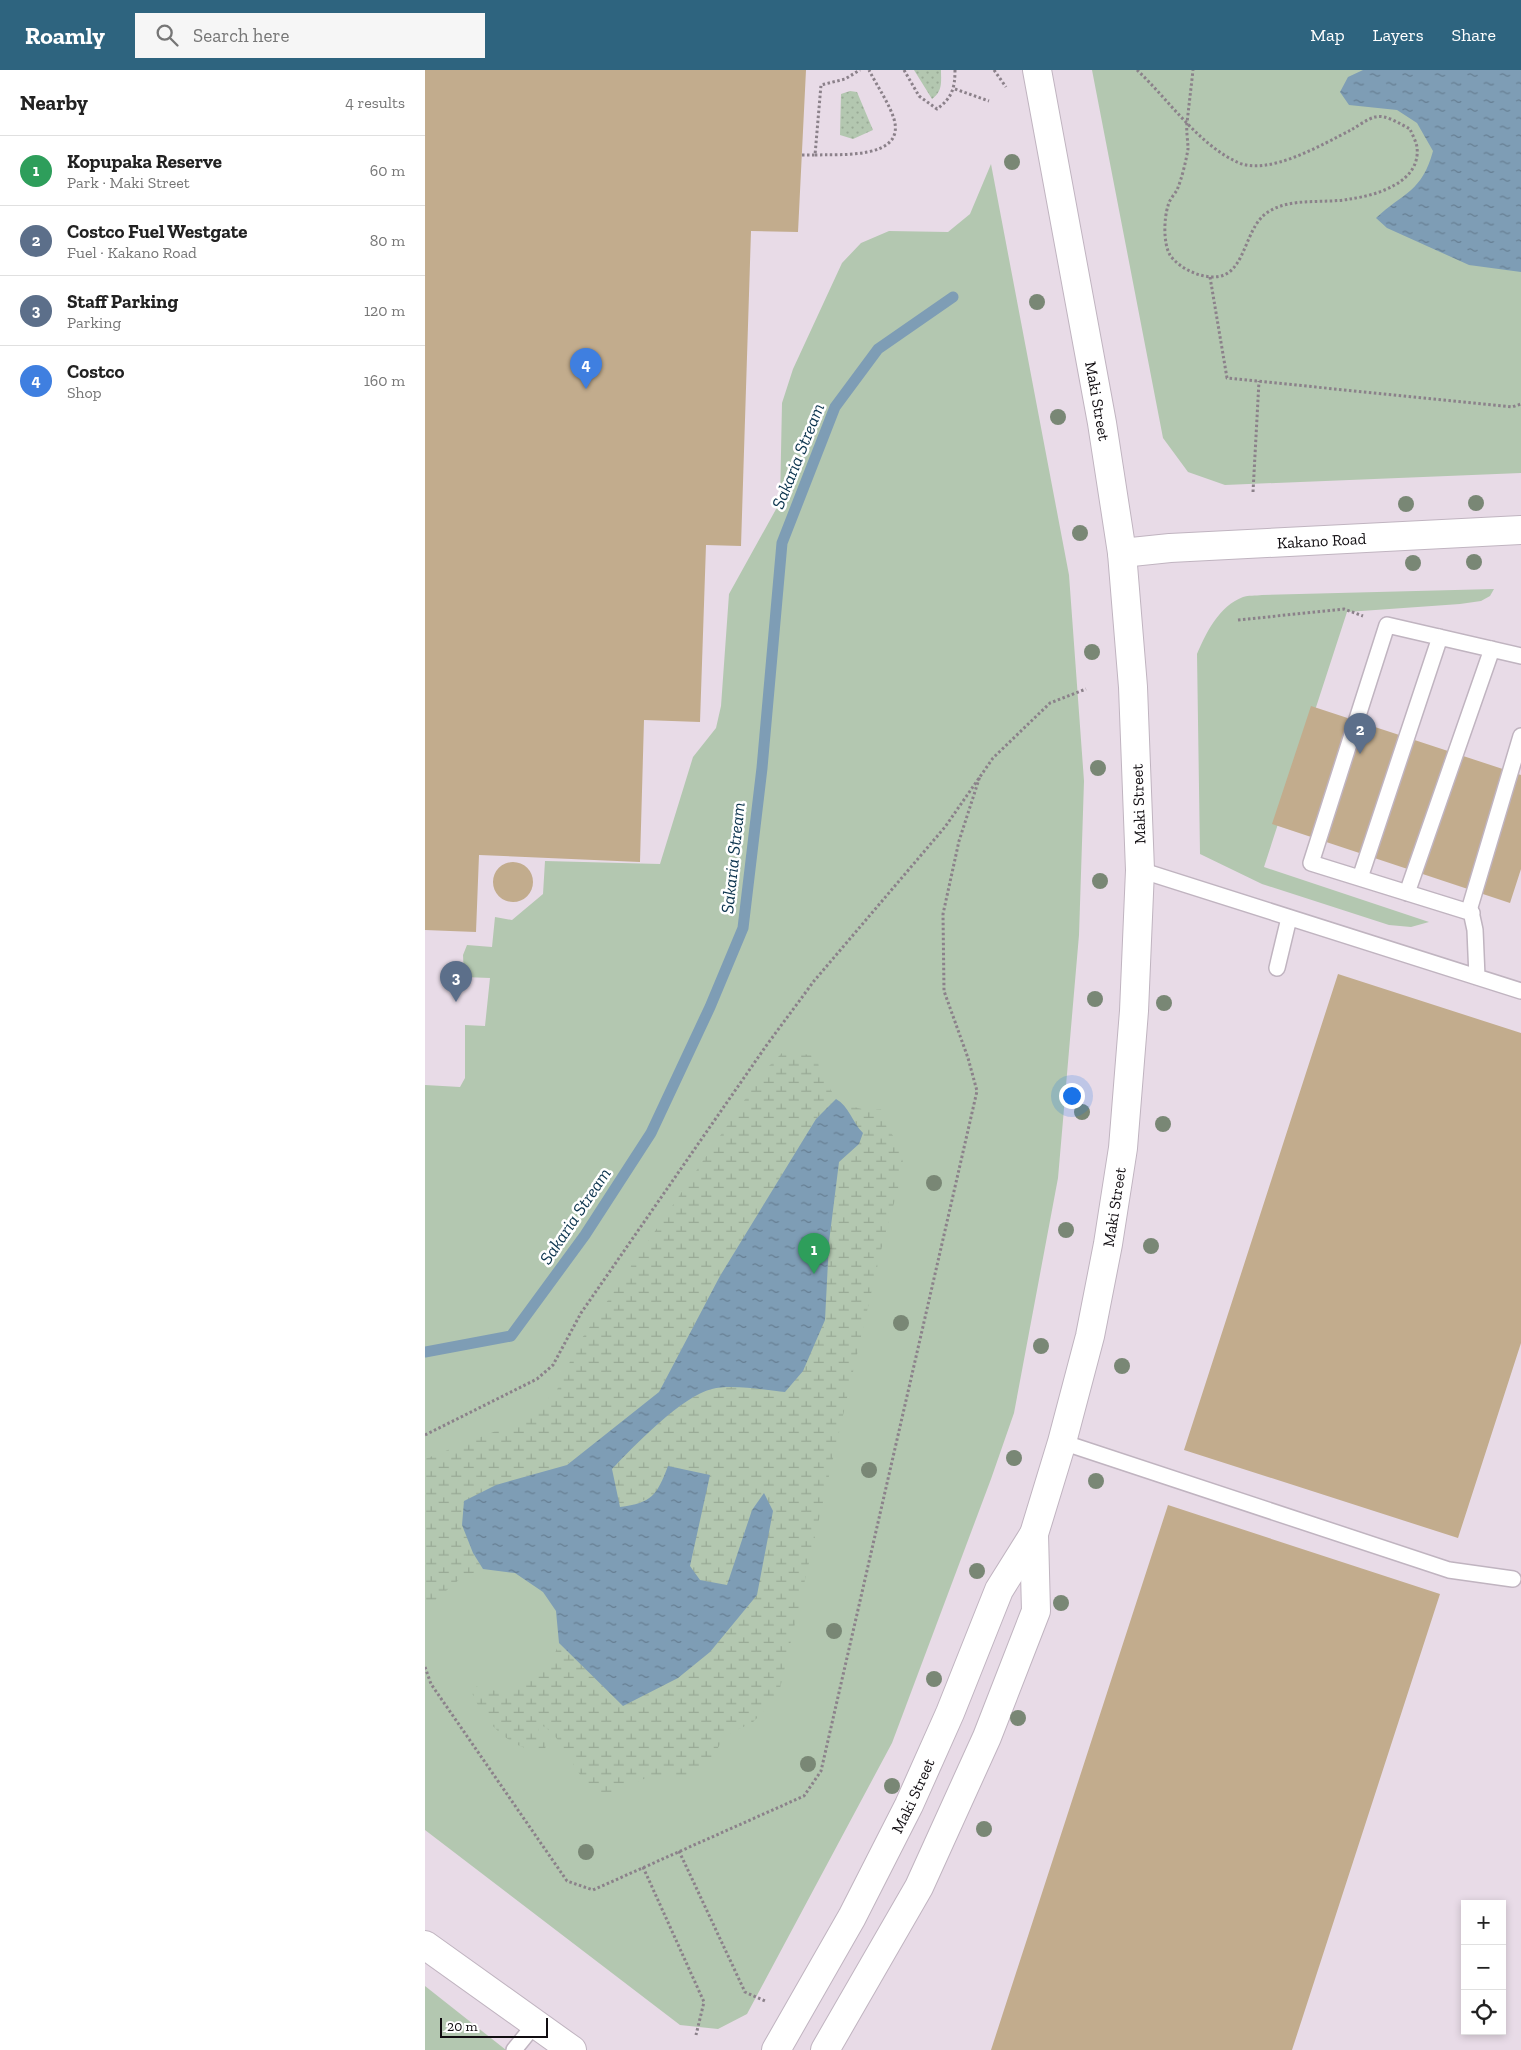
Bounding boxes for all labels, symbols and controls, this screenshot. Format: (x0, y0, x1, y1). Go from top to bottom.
search box (135, 13, 485, 58)
text: Roamly (25, 21, 105, 50)
icon: search (153, 21, 181, 49)
text: Search here (193, 24, 289, 47)
text: Map (1310, 24, 1345, 46)
text: Layers (1373, 24, 1424, 46)
text: Share (1452, 24, 1496, 46)
text: Nearby (20, 90, 88, 115)
text: 4 results (345, 93, 405, 112)
text: Kopupaka Reserve (67, 150, 222, 173)
text: 1 (33, 161, 39, 180)
text: 60 m (370, 161, 405, 180)
text: Park · Maki Street (67, 173, 190, 192)
text: Costco Fuel Westgate (67, 220, 248, 243)
text: 2 (32, 231, 40, 250)
text: 80 m (370, 231, 405, 250)
text: Fuel · Kakano Road (67, 243, 197, 262)
text: Staff Parking (67, 290, 178, 313)
text: 3 (32, 301, 40, 320)
text: 120 m (364, 301, 405, 320)
text: Parking (67, 313, 121, 332)
pin: 4 (570, 348, 602, 389)
text: Costco (67, 360, 124, 383)
street label: Maki Street (1081, 360, 1114, 442)
text: 4 (31, 371, 41, 390)
text: 160 m (364, 371, 405, 390)
text: Shop (67, 383, 102, 402)
water label: Sakaria Stream (767, 400, 829, 512)
street label: Kakano Road (1276, 529, 1367, 553)
pin: 2 (1344, 713, 1376, 754)
street label: Maki Street (1128, 763, 1149, 844)
water label: Sakaria Stream (716, 801, 750, 915)
pin: 3 (440, 961, 472, 1002)
your location (1059, 1083, 1085, 1109)
water label: Sakaria Stream (535, 1163, 615, 1269)
street label: Maki Street (1099, 1166, 1130, 1248)
pin: 1 (798, 1233, 830, 1274)
street label: Maki Street (887, 1755, 939, 1836)
map controls (1461, 1900, 1506, 2035)
button: + (1461, 1900, 1506, 1945)
button: − (1461, 1945, 1506, 1990)
button: locate (1461, 1990, 1506, 2035)
scale bar (440, 2015, 547, 2038)
text: 20 m (447, 2018, 478, 2035)

